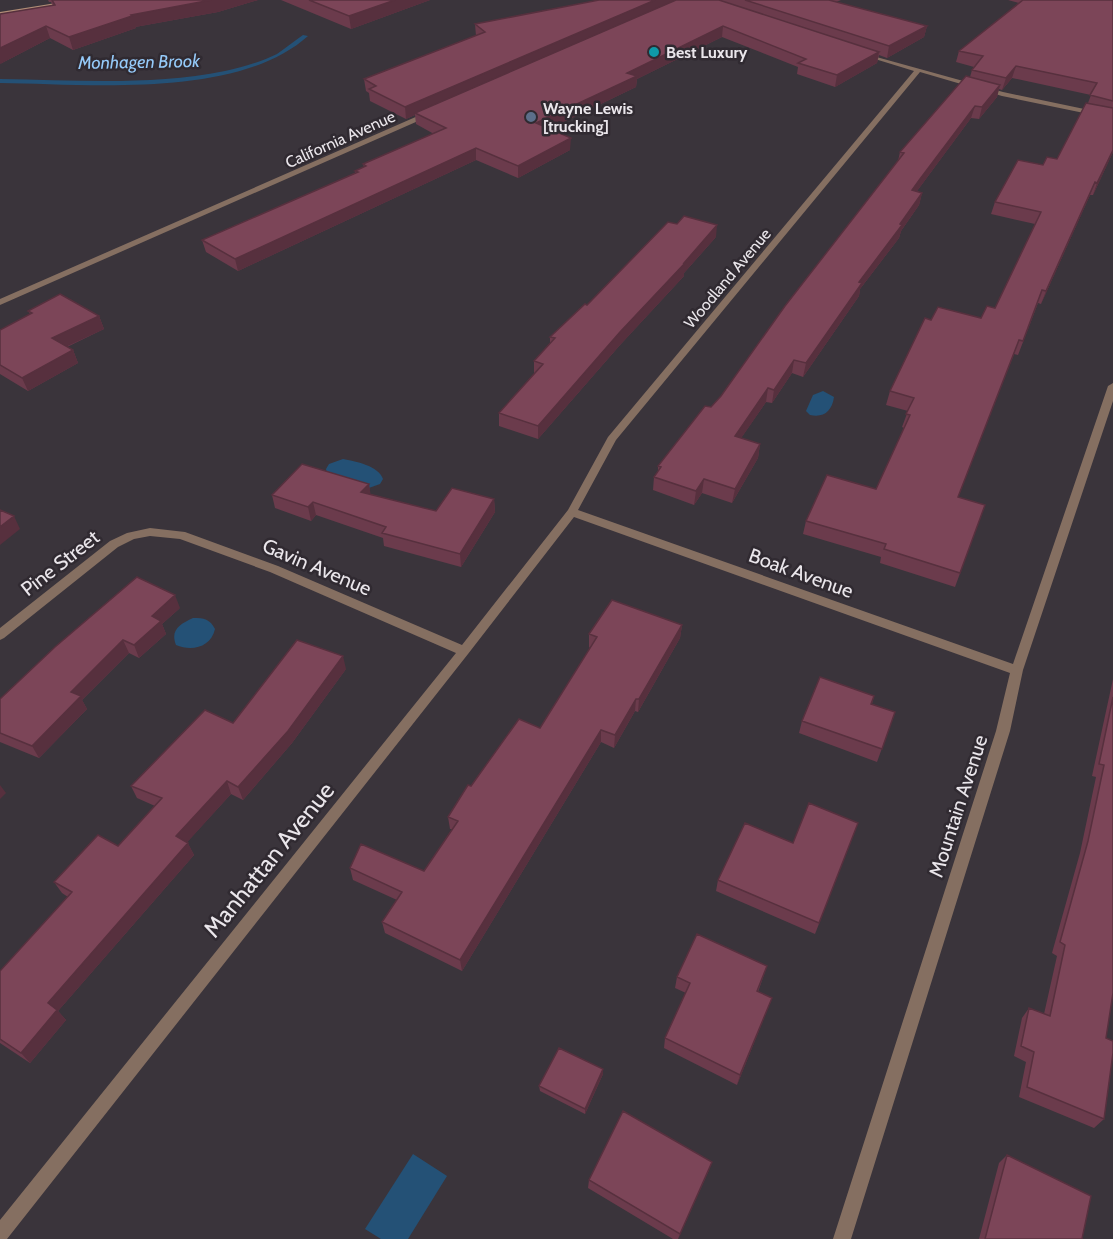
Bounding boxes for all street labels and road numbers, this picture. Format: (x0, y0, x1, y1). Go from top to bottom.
street label: California Avenue (282, 107, 398, 172)
street label: Woodland Avenue (680, 224, 775, 332)
street label: Pine Street (16, 525, 104, 601)
street label: Gavin Avenue (259, 533, 375, 601)
street label: Boak Avenue (745, 543, 857, 603)
street label: Mountain Avenue (924, 732, 992, 880)
street label: Manhattan Avenue (197, 776, 340, 943)

